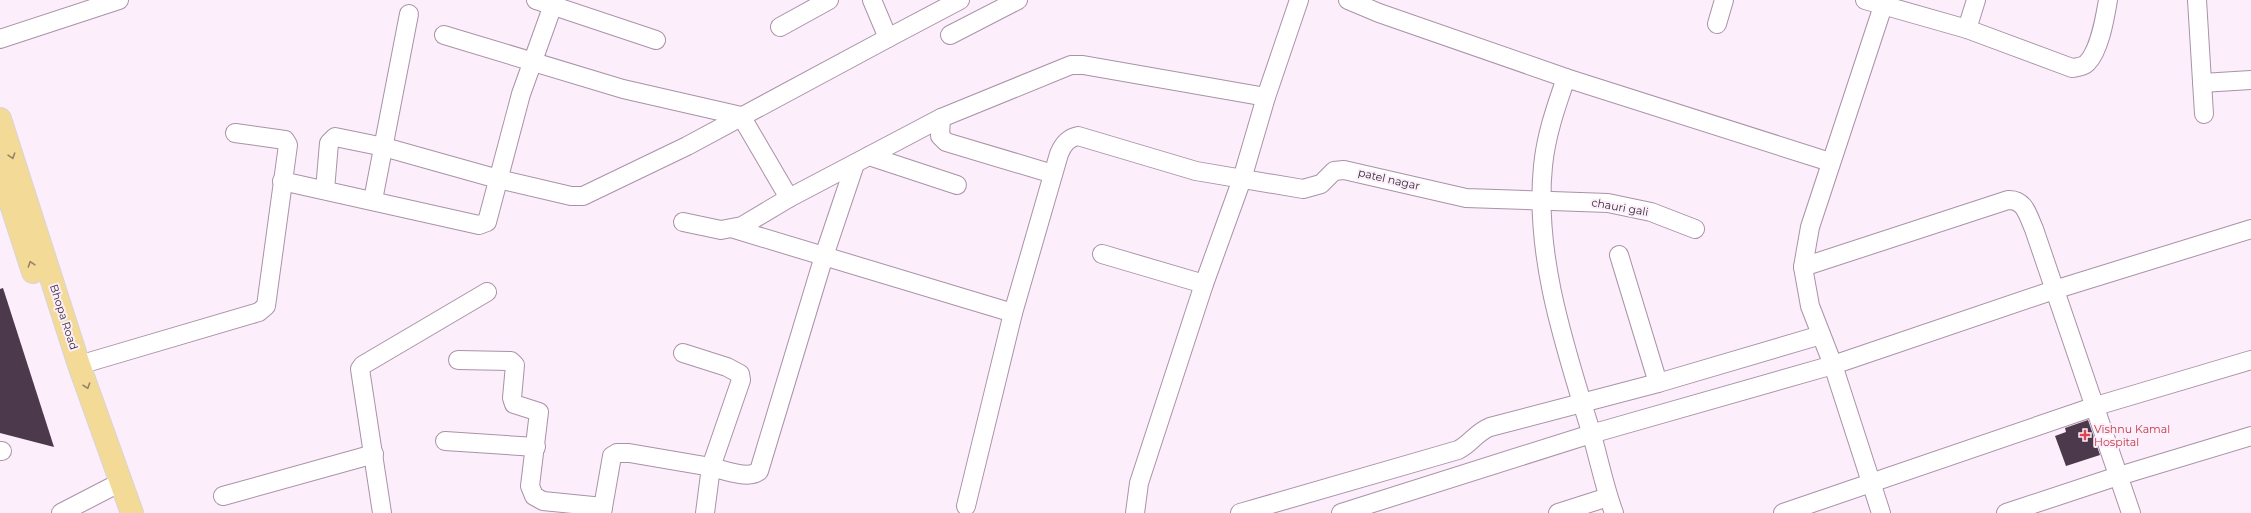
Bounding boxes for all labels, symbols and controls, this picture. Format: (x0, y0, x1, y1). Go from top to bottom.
one-way arrow (7, 152, 16, 159)
street label: patel nagar (1357, 165, 1421, 193)
street label: chauri gali (1590, 195, 1650, 219)
one-way arrow (27, 261, 36, 268)
street label: Bhopa Road (47, 282, 81, 352)
one-way arrow (82, 382, 91, 389)
place label: Vishnu Kamal Hospital (2094, 422, 2170, 449)
marker: Vishnu Kamal Hospital (2079, 429, 2091, 441)

